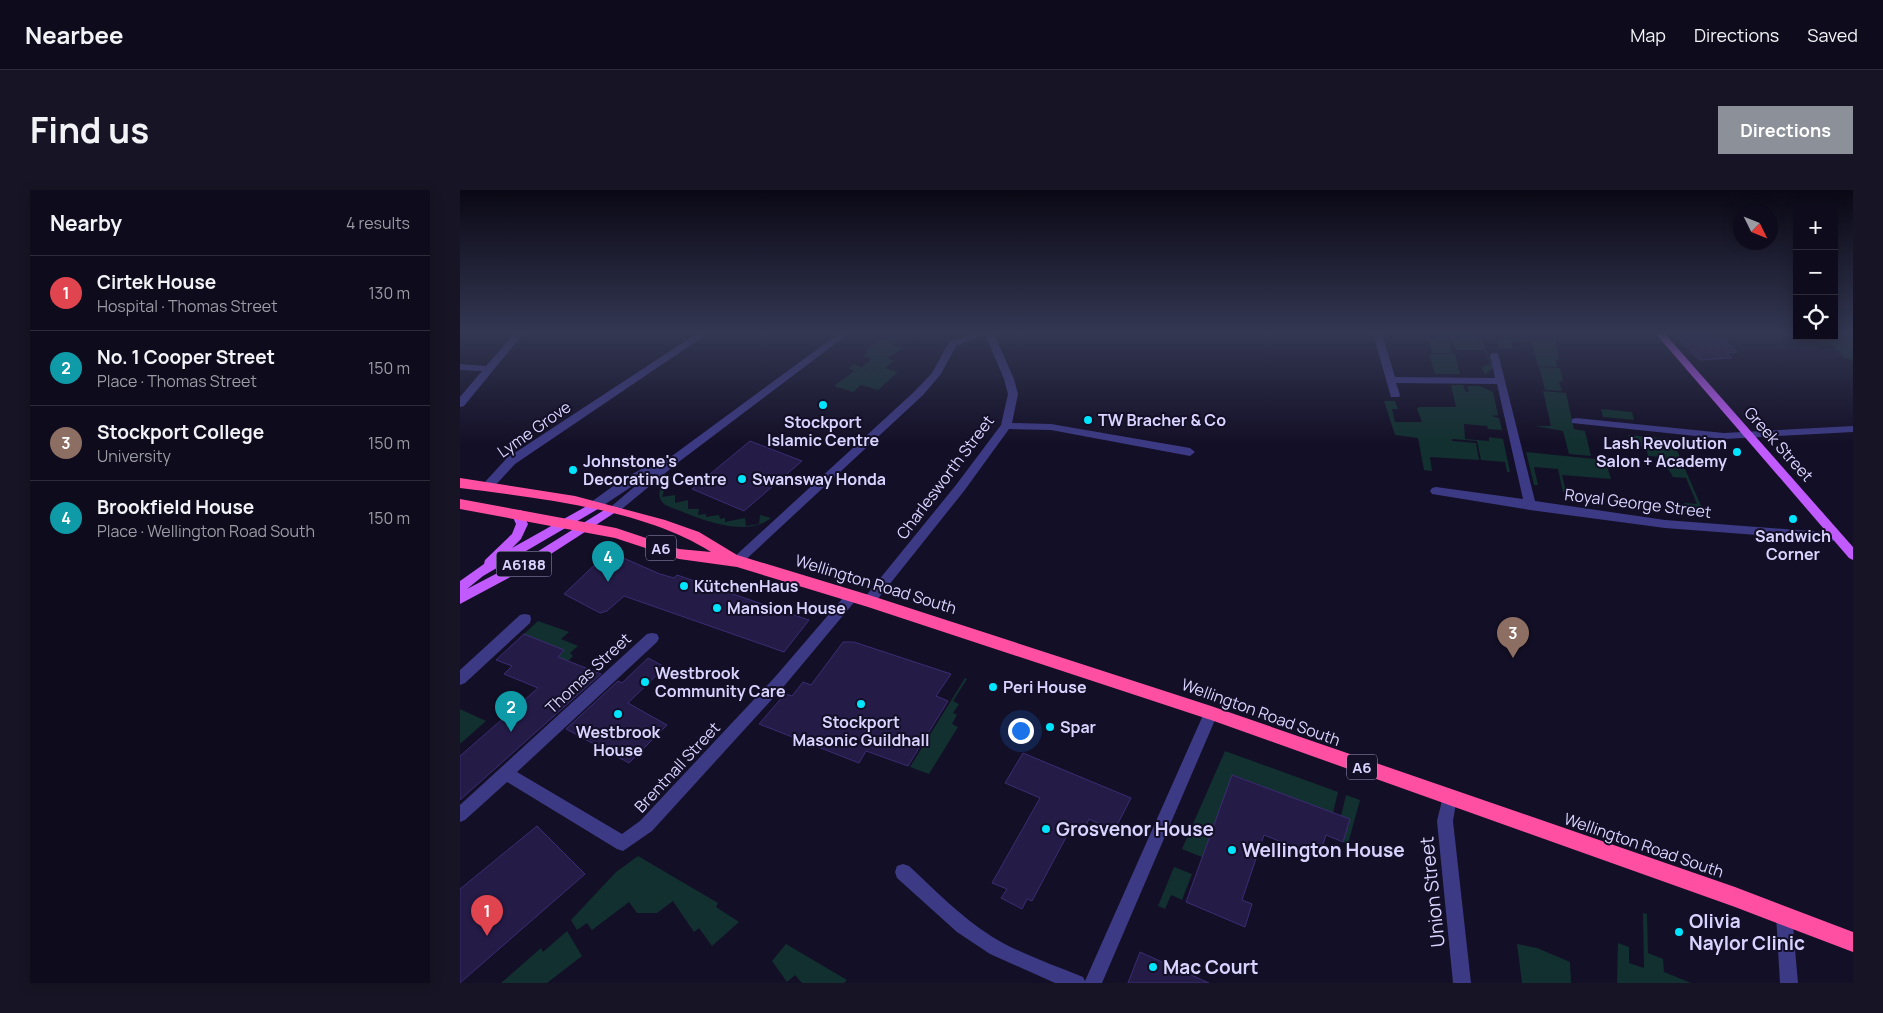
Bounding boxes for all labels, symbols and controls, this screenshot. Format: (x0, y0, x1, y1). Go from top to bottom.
text: Nearbee (25, 18, 124, 51)
text: Map (1630, 23, 1666, 47)
text: Directions (1694, 23, 1779, 47)
text: Saved (1807, 23, 1858, 47)
text: Find us (30, 106, 149, 154)
button: Directions (1718, 106, 1853, 154)
north arrow (1733, 205, 1778, 250)
map controls (1793, 205, 1838, 340)
button: + (1793, 205, 1838, 250)
text: Nearby (50, 209, 122, 237)
text: 4 results (346, 212, 410, 234)
button: − (1793, 250, 1838, 295)
text: Cirtek House (97, 269, 216, 295)
text: 1 (62, 282, 70, 304)
text: 130 m (368, 282, 410, 304)
text: Hospital · Thomas Street (97, 295, 278, 317)
button: locate (1793, 295, 1838, 340)
text: No. 1 Cooper Street (97, 344, 275, 370)
text: 2 (61, 357, 71, 379)
text: 150 m (368, 357, 410, 379)
text: Place · Thomas Street (97, 370, 257, 392)
street label: Lyme Grove (493, 396, 575, 462)
marker: Stockport Islamic Centre (817, 399, 829, 411)
street label: Greek Street (1739, 402, 1819, 486)
place label: TW Bracher & Co (1098, 409, 1226, 431)
street label: Charlesworth Street (891, 410, 999, 544)
place label: Stockport Islamic Centre (767, 411, 879, 451)
marker: TW Bracher & Co (1082, 414, 1094, 426)
text: Stockport College (97, 419, 264, 445)
text: 3 (61, 432, 71, 454)
text: 150 m (368, 432, 410, 454)
place label: Lash Revolution Salon + Academy (1596, 432, 1727, 472)
text: University (97, 445, 171, 467)
marker: Lash Revolution Salon + Academy (1731, 446, 1743, 458)
place label: Johnstone's Decorating Centre (583, 450, 727, 490)
marker: Johnstone's Decorating Centre (567, 464, 579, 476)
place label: Swansway Honda (752, 468, 886, 490)
marker: Swansway Honda (736, 473, 748, 485)
street label: Royal George Street (1563, 483, 1713, 523)
text: Brookfield House (97, 494, 254, 520)
text: 4 (61, 507, 71, 529)
text: 150 m (368, 507, 410, 529)
marker: Sandwich Corner (1787, 513, 1799, 525)
text: Place · Wellington Road South (97, 520, 315, 542)
place label: Sandwich Corner (1755, 525, 1831, 565)
road number: A6 (646, 536, 676, 560)
pin: 4 (592, 541, 624, 582)
street label: Wellington Road South (793, 549, 959, 619)
road number: A6188 (496, 552, 552, 576)
place label: KütchenHaus (694, 575, 799, 597)
marker: KütchenHaus (678, 580, 690, 592)
place label: Mansion House (727, 597, 846, 619)
marker: Mansion House (711, 602, 723, 614)
pin: 3 (1497, 617, 1529, 658)
street label: Thomas Street (540, 628, 636, 718)
place label: Westbrook Community Care (655, 662, 786, 702)
street label: Wellington Road South (1178, 673, 1344, 751)
marker: Westbrook Community Care (639, 676, 651, 688)
place label: Peri House (1003, 676, 1087, 698)
marker: Peri House (987, 681, 999, 693)
pin: 2 (495, 691, 527, 732)
marker: Stockport Masonic Guildhall (855, 698, 867, 710)
marker: Westbrook House (612, 708, 624, 720)
place label: Stockport Masonic Guildhall (792, 711, 930, 751)
place label: Spar (1060, 716, 1096, 738)
street label: Brentnall Street (629, 717, 725, 817)
your location (1008, 718, 1034, 744)
place label: Westbrook House (576, 721, 661, 761)
marker: Spar (1044, 721, 1056, 733)
road number: A6 (1347, 754, 1377, 780)
street label: Wellington Road South (1561, 807, 1727, 883)
place label: Grosvenor House (1056, 816, 1214, 842)
marker: Grosvenor House (1040, 823, 1052, 835)
street label: Union Street (1413, 835, 1451, 949)
place label: Wellington House (1242, 837, 1405, 863)
marker: Wellington House (1226, 844, 1238, 856)
pin: 1 (471, 895, 503, 936)
place label: Olivia Naylor Clinic (1689, 908, 1805, 956)
marker: Olivia Naylor Clinic (1673, 926, 1685, 938)
place label: Mac Court (1163, 954, 1258, 980)
marker: Mac Court (1147, 961, 1159, 973)

